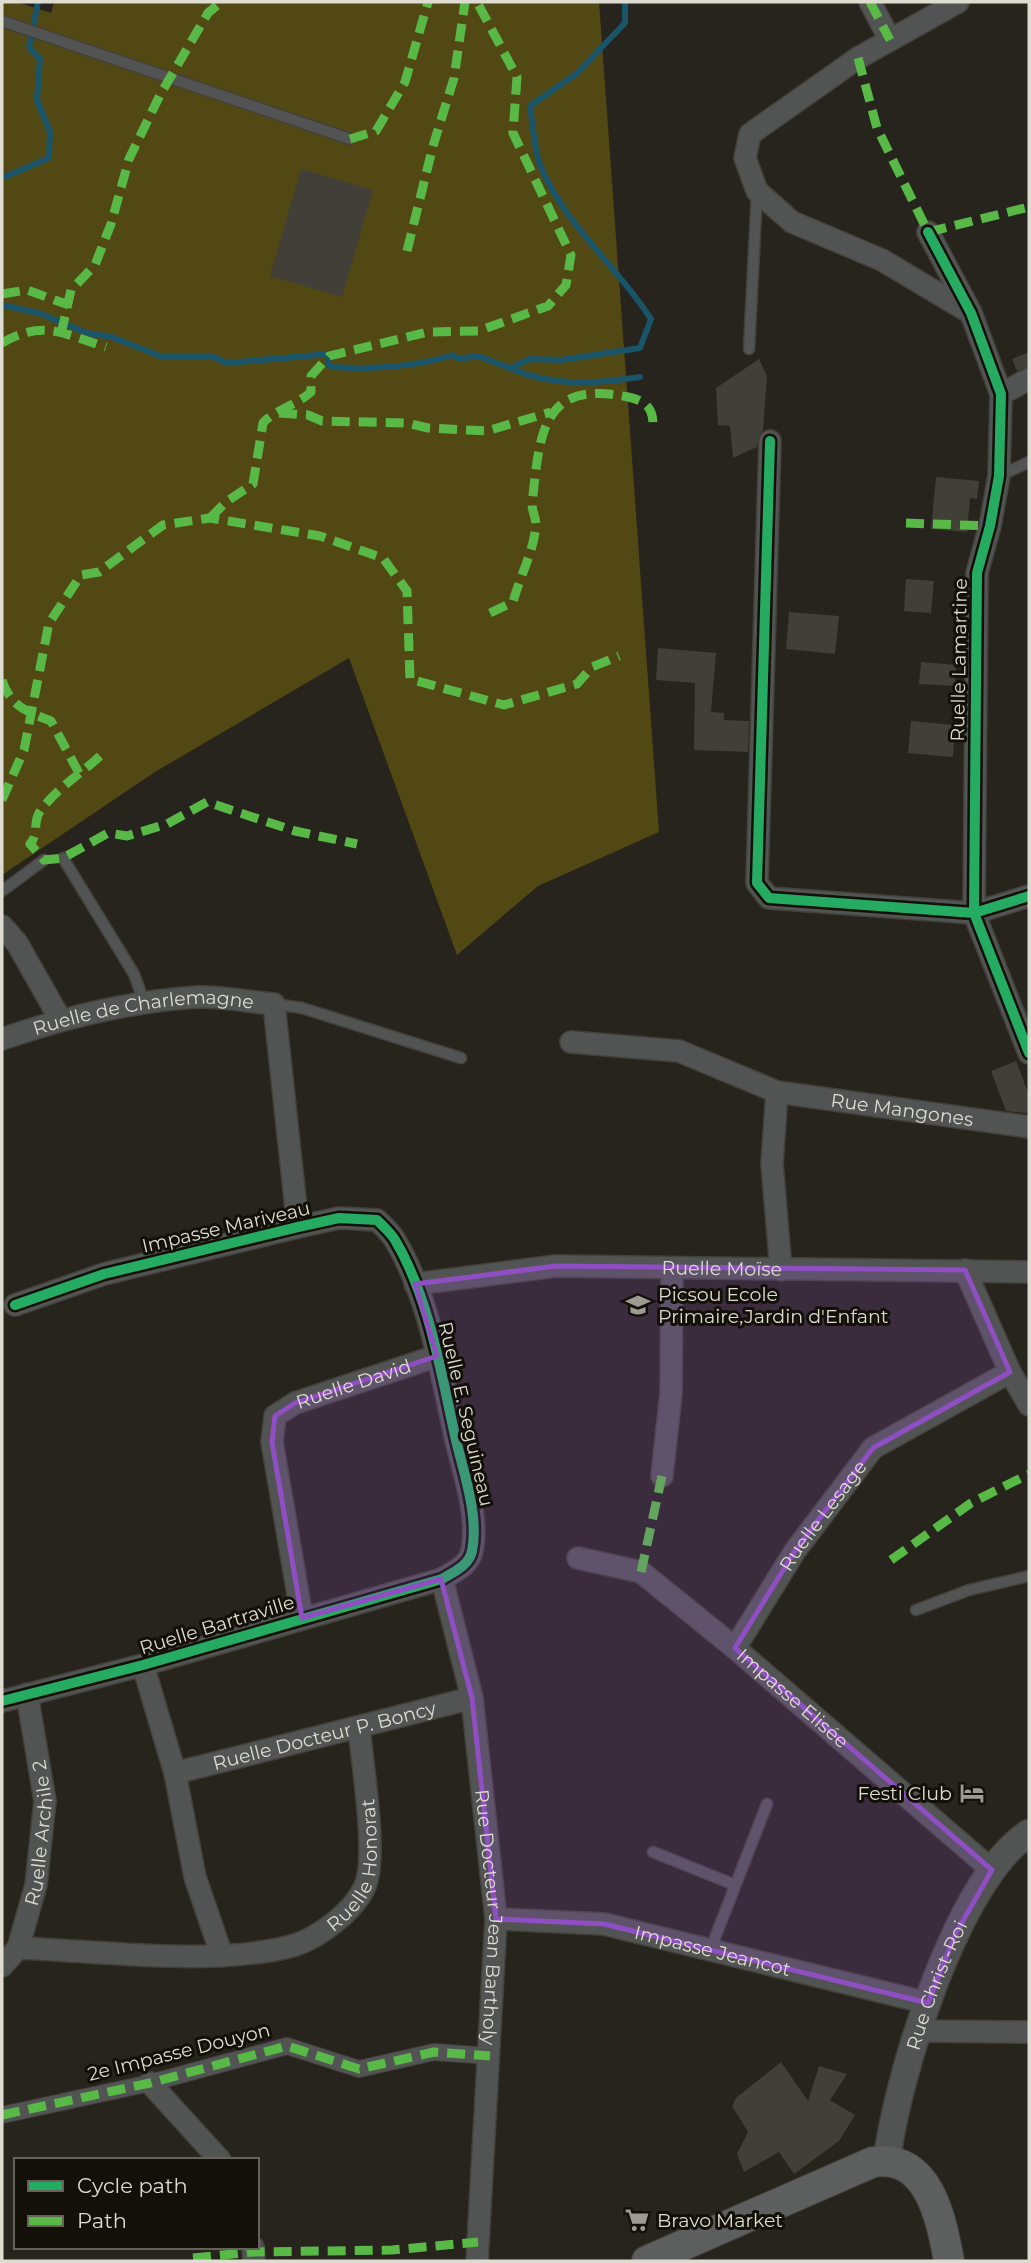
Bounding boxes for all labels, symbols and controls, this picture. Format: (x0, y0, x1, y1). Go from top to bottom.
street label: Ruelle Lamartine (946, 578, 972, 742)
street label: Ruelle de Charlemagne (30, 985, 255, 1040)
street label: Rue Mangones (829, 1088, 975, 1131)
street label: Impasse Mariveau (140, 1196, 312, 1258)
street label: Ruelle Moïse (661, 1256, 782, 1280)
place label: Picsou Ecole Primaire,Jardin d'Enfant (658, 1283, 889, 1328)
school or university icon: Picsou Ecole Primaire,Jardin d'Enfant (624, 1291, 652, 1319)
street label: Ruelle E. Seguineau (434, 1320, 498, 1508)
street label: Ruelle David (293, 1354, 414, 1413)
street label: Ruelle Lesage (774, 1456, 871, 1575)
street label: Ruelle Bartraville (137, 1590, 297, 1660)
street label: Impasse Elisée (732, 1644, 854, 1753)
street label: Ruelle Docteur P. Boncy (210, 1696, 439, 1775)
street label: Ruelle Archile 2 (19, 1758, 57, 1908)
hotel icon: Festi Club (958, 1779, 986, 1807)
place label: Festi Club (858, 1782, 952, 1805)
street label: Rue Docteur Jean Bartholy (470, 1788, 508, 2046)
street label: Ruelle Honorat (322, 1798, 382, 1936)
street label: Rue Christ-Roi (901, 1917, 972, 2053)
street label: Impasse Jeancot (632, 1920, 793, 1981)
street label: 2e Impasse Douyon (85, 2018, 273, 2086)
legend (14, 2158, 259, 2249)
text: Cycle path (77, 2173, 188, 2198)
supermarket icon: Bravo Market (623, 2206, 651, 2234)
text: Path (77, 2208, 127, 2233)
place label: Bravo Market (657, 2209, 783, 2232)

